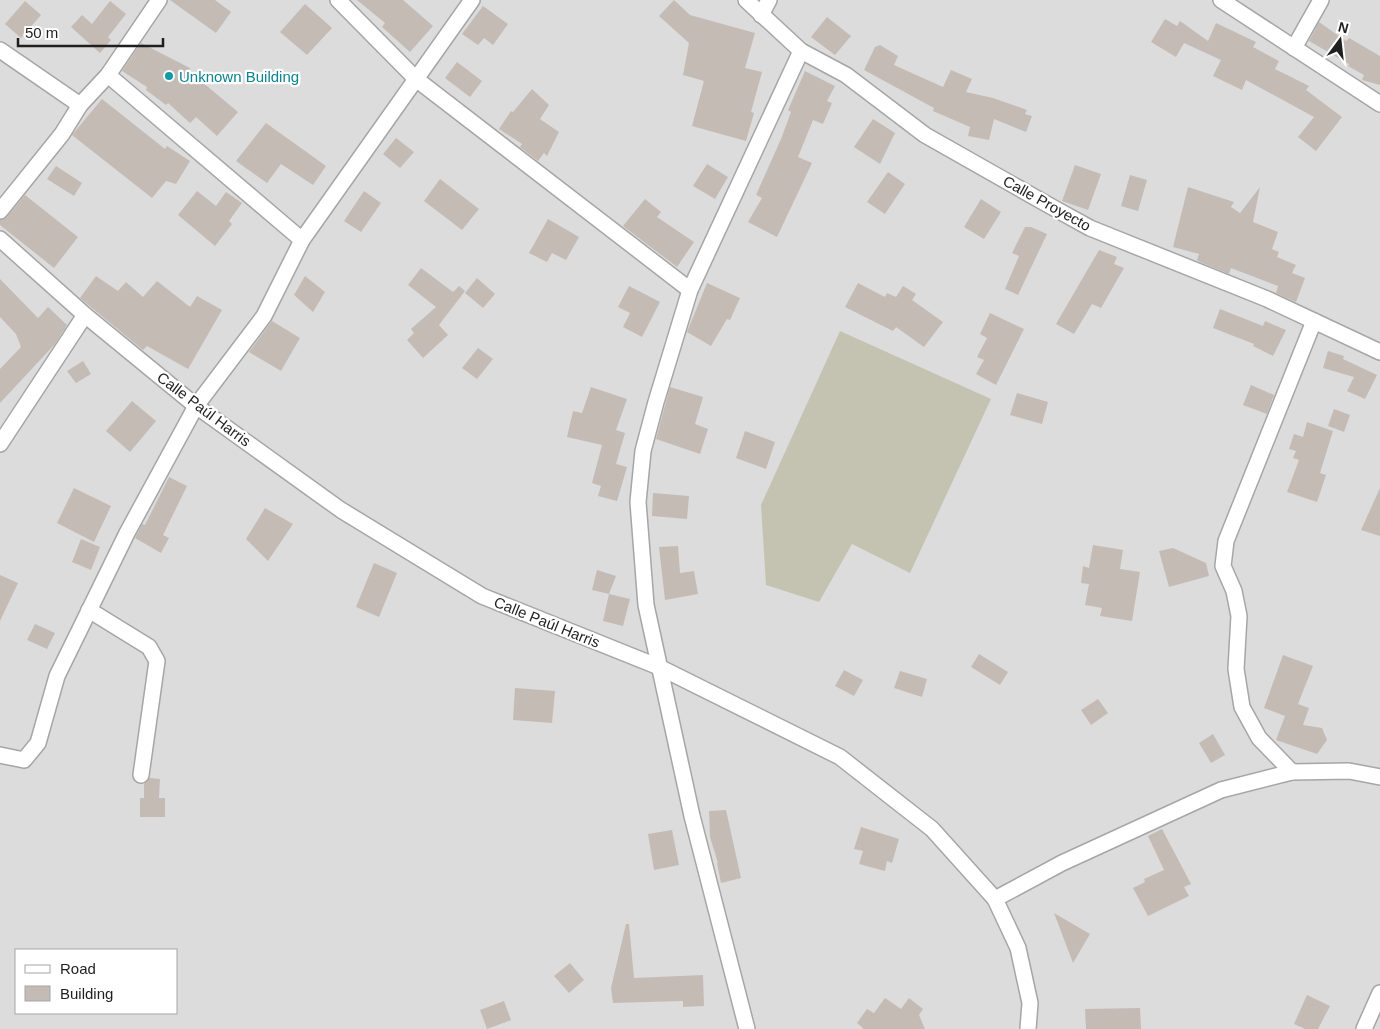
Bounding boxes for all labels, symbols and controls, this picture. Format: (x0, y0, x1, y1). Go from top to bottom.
scale bar (18, 15, 162, 47)
north arrow (1315, 15, 1365, 65)
text: N (1336, 18, 1350, 36)
text: 50 m (25, 24, 58, 41)
place label: Unknown Building (179, 68, 299, 85)
marker: Unknown Building (163, 70, 175, 82)
street label: Calle Proyecto (1000, 172, 1094, 234)
street label: Calle Paúl Harris (154, 368, 254, 450)
street label: Calle Paúl Harris (492, 593, 602, 651)
legend (15, 949, 178, 1014)
text: Road (60, 960, 96, 977)
text: Building (60, 985, 113, 1002)

